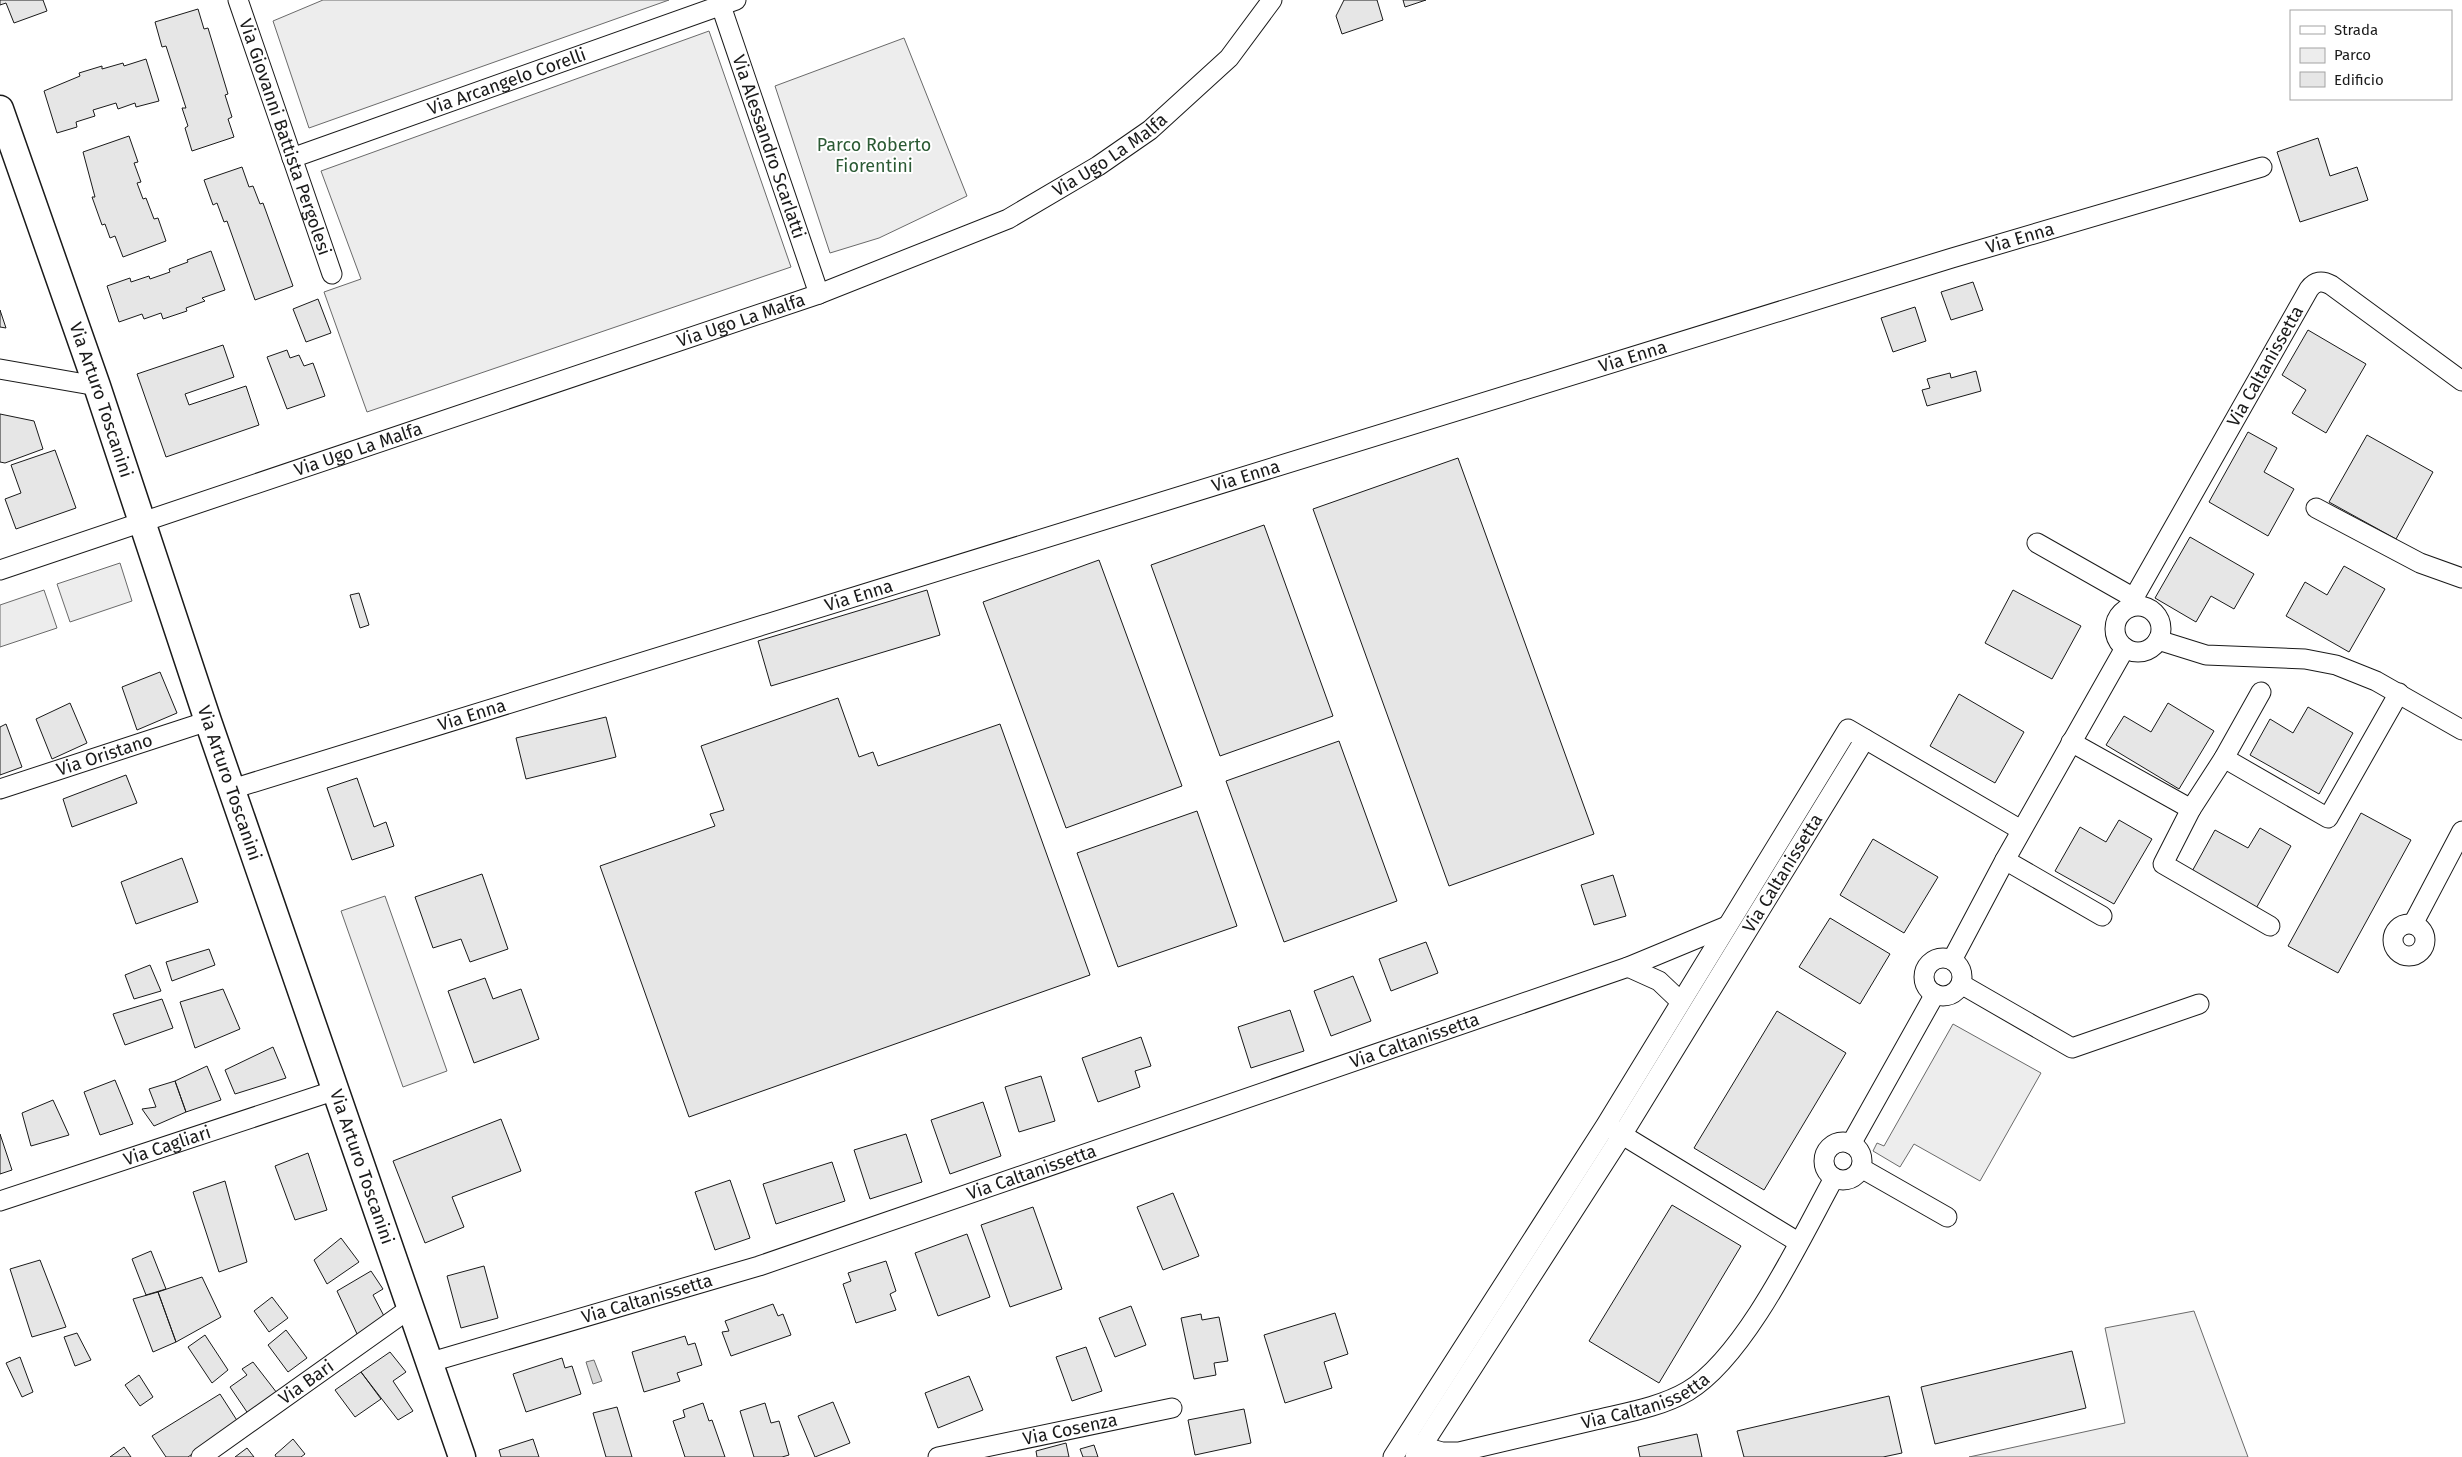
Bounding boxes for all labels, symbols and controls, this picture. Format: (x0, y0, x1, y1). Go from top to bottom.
legend (2290, 10, 2452, 100)
street label: Via Giovanni Battista Pergolesi (234, 16, 336, 258)
text: Strada (2334, 21, 2378, 39)
street label: Via Arcangelo Corelli (425, 43, 589, 120)
text: Parco (2334, 46, 2371, 64)
street label: Via Alessandro Scarlatti (728, 52, 810, 241)
text: Edificio (2334, 71, 2384, 89)
street label: Via Ugo La Malfa (1049, 109, 1172, 201)
park label: Parco Roberto Fiorentini (817, 134, 931, 177)
street label: Via Enna (1983, 218, 2057, 258)
street label: Via Ugo La Malfa (674, 288, 808, 352)
street label: Via Caltanissetta (2222, 302, 2308, 431)
street label: Via Arturo Toscanini (65, 319, 138, 480)
street label: Via Enna (1596, 336, 1669, 377)
street label: Via Ugo La Malfa (291, 418, 425, 481)
street label: Via Enna (1209, 455, 1282, 497)
street label: Via Enna (822, 575, 896, 616)
street label: Via Enna (435, 694, 509, 736)
street label: Via Arturo Toscanini (193, 703, 266, 863)
street label: Via Oristano (54, 729, 155, 781)
street label: Via Caltanissetta (1738, 810, 1827, 937)
street label: Via Caltanissetta (1347, 1008, 1482, 1073)
street label: Via Arturo Toscanini (325, 1086, 399, 1247)
street label: Via Cagliari (121, 1121, 214, 1170)
street label: Via Caltanissetta (964, 1140, 1099, 1205)
street label: Via Caltanissetta (579, 1269, 715, 1328)
street label: Via Bari (274, 1355, 338, 1409)
street label: Via Caltanissetta (1579, 1368, 1714, 1434)
street label: Via Cosenza (1021, 1409, 1119, 1450)

